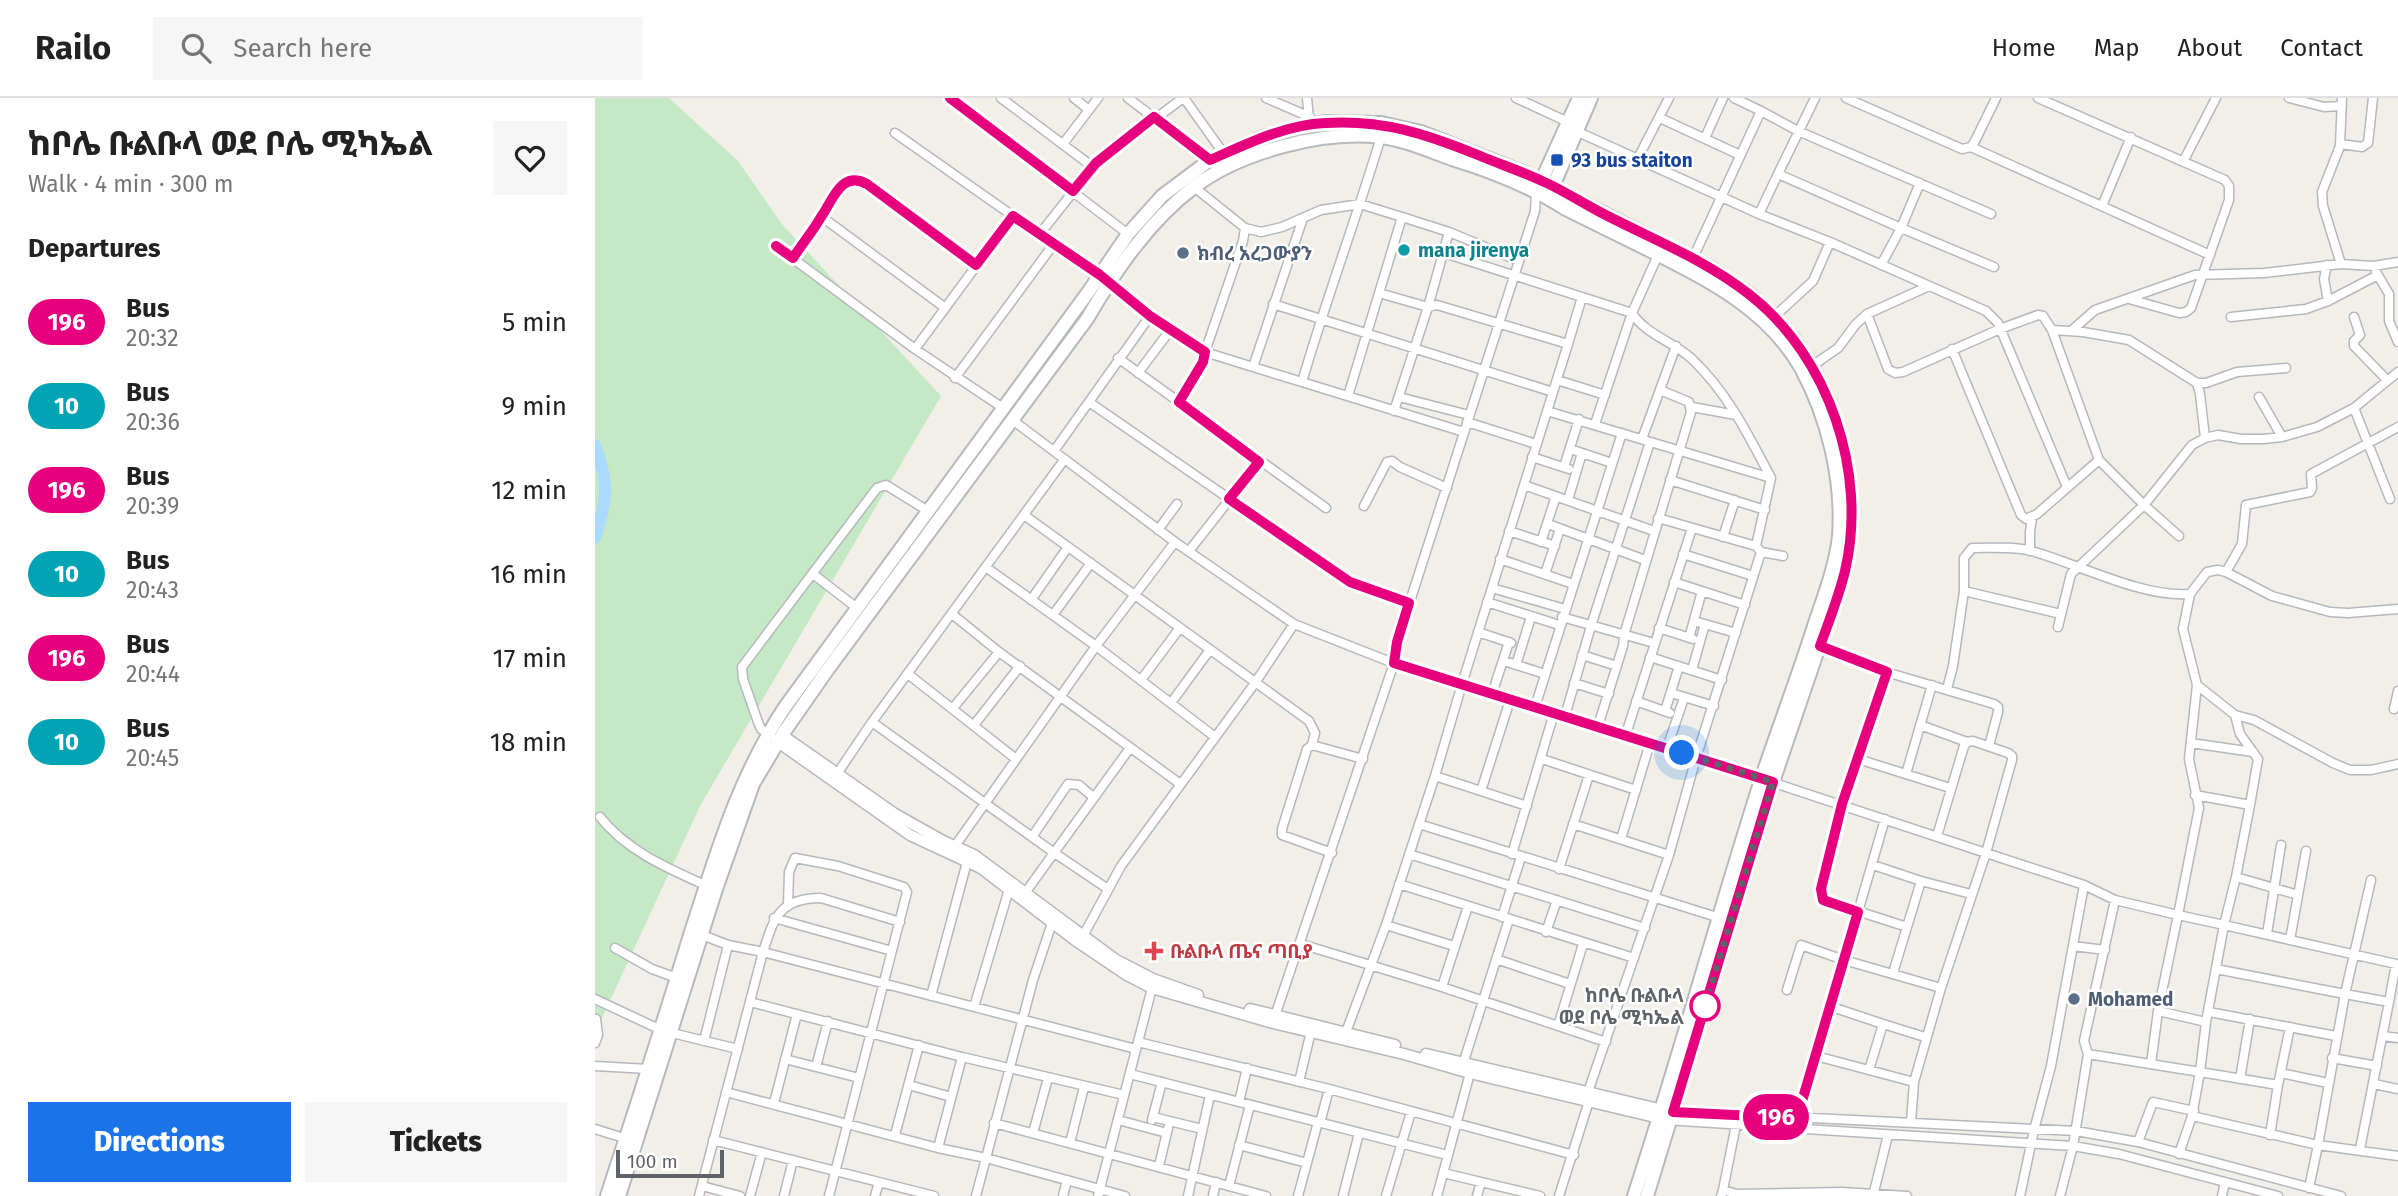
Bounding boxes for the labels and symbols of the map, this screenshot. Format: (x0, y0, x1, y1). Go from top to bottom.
place label: 93 bus staiton (1571, 149, 1693, 172)
marker: 93 bus staiton (1549, 152, 1565, 168)
place label: mana jirenya (1418, 239, 1529, 262)
place label: ክብረ አረጋውያን (1197, 242, 1312, 265)
marker: mana jirenya (1396, 242, 1412, 258)
marker: ክብረ አረጋውያን (1175, 245, 1191, 261)
your location (1664, 735, 1699, 770)
place label: ቡልቡላ ጤና ጣቢያ (1170, 940, 1313, 963)
marker: ቡልቡላ ጤና ጣቢያ (1144, 941, 1164, 961)
place label: ከቦሌ ቡልቡላ ወደ ቦሌ ሚካኤል (1559, 984, 1684, 1029)
place label: Mohamed (2088, 988, 2173, 1011)
marker: ከቦሌ ቡልቡላ ወደ ቦሌ ሚካኤል (1690, 991, 1720, 1021)
marker: Mohamed (2066, 991, 2082, 1007)
line badge: 196 (1736, 1094, 1816, 1140)
scale bar (616, 1147, 725, 1179)

